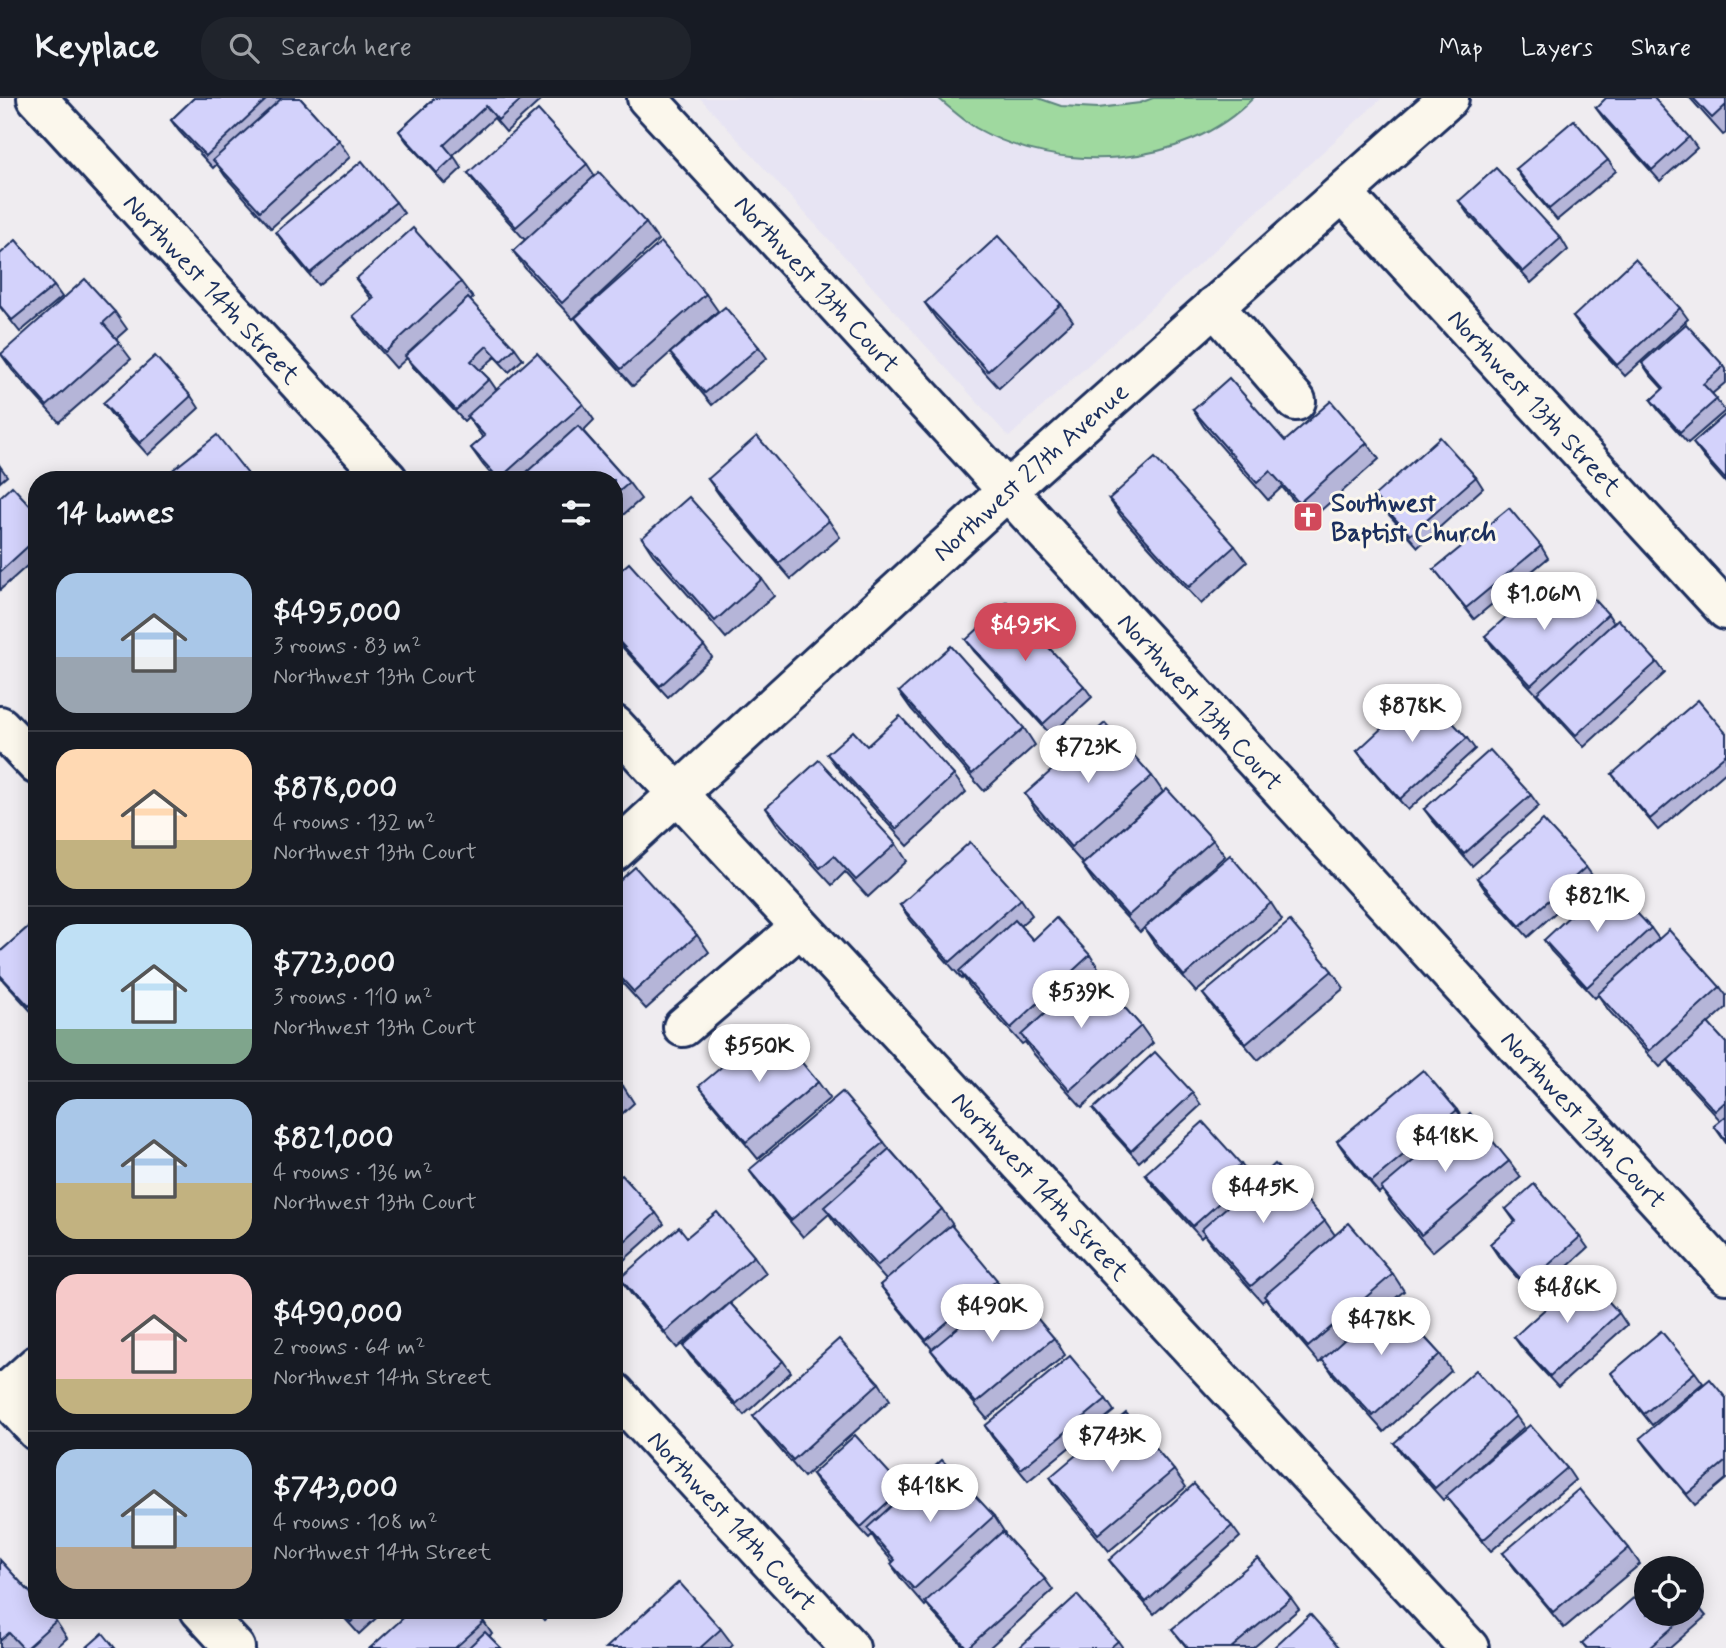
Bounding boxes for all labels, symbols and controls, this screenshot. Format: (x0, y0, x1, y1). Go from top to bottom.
search box (201, 17, 691, 80)
text: Keyplace (35, 26, 159, 70)
icon: search (225, 29, 263, 67)
text: Search here (281, 31, 412, 65)
text: Map (1439, 33, 1483, 64)
text: Layers (1521, 33, 1593, 64)
text: Share (1631, 33, 1691, 64)
street label: Northwest 14th Street (115, 188, 307, 393)
street label: Northwest 13th Court (726, 189, 906, 381)
street label: Northwest 13th Street (1439, 303, 1628, 504)
street label: Northwest 27th Avenue (926, 376, 1137, 570)
place label: Southwest Baptist Church (1331, 487, 1496, 551)
text: 14 homes (56, 494, 174, 533)
icon: filters (557, 494, 595, 532)
church icon: Southwest Baptist Church (1291, 500, 1325, 534)
pin: $1.06M (1487, 573, 1601, 632)
text: $1.06M (1507, 580, 1581, 610)
text: $495,000 (273, 593, 401, 632)
icon: home (112, 601, 196, 685)
pin: $495K (976, 603, 1074, 663)
street label: Northwest 13th Court (1109, 607, 1290, 799)
text: $495K (990, 611, 1060, 641)
text: 3 rooms · 83 m² (273, 632, 421, 662)
text: Northwest 13th Court (273, 662, 477, 692)
pin: $878K (1363, 684, 1461, 744)
text: $878K (1379, 692, 1445, 722)
pin: $723K (1039, 726, 1137, 785)
text: $723K (1055, 733, 1121, 763)
text: $878,000 (273, 769, 397, 808)
icon: home (112, 777, 196, 861)
text: 4 rooms · 132 m² (273, 808, 435, 838)
text: Northwest 13th Court (273, 838, 477, 868)
pin: $821K (1548, 874, 1646, 934)
text: $821K (1565, 882, 1629, 912)
text: $723,000 (273, 944, 395, 983)
icon: home (112, 952, 196, 1036)
pin: $539K (1032, 970, 1130, 1030)
text: $539K (1048, 978, 1114, 1008)
text: 3 rooms · 110 m² (273, 983, 433, 1013)
text: Northwest 13th Court (273, 1013, 477, 1043)
pin: $550K (710, 1024, 808, 1084)
street label: Northwest 13th Court (1492, 1024, 1673, 1217)
text: $550K (724, 1032, 794, 1062)
street label: Northwest 14th Street (943, 1085, 1136, 1289)
pin: $418K (1396, 1114, 1494, 1174)
text: $821,000 (273, 1119, 394, 1158)
text: $418K (1412, 1122, 1478, 1152)
icon: home (112, 1127, 196, 1211)
text: 4 rooms · 136 m² (273, 1158, 433, 1188)
pin: $445K (1214, 1166, 1312, 1225)
text: $445K (1228, 1173, 1298, 1203)
text: Northwest 13th Court (273, 1188, 477, 1218)
pin: $486K (1518, 1266, 1616, 1325)
text: $486K (1534, 1273, 1600, 1303)
pin: $490K (943, 1284, 1041, 1344)
text: $490K (957, 1292, 1027, 1322)
text: $490,000 (273, 1294, 402, 1333)
pin: $478K (1332, 1298, 1430, 1357)
icon: home (112, 1302, 196, 1386)
text: $478K (1347, 1305, 1415, 1335)
text: 2 rooms · 64 m² (273, 1333, 425, 1363)
text: Northwest 14th Street (273, 1363, 491, 1393)
pin: $743K (1063, 1414, 1161, 1474)
text: $743K (1078, 1422, 1146, 1452)
street label: Northwest 14th Court (639, 1424, 823, 1620)
pin: $418K (881, 1464, 979, 1524)
text: $743,000 (273, 1469, 398, 1508)
text: $418K (897, 1472, 963, 1502)
icon: home (112, 1477, 196, 1561)
text: 4 rooms · 108 m² (273, 1508, 438, 1538)
text: Northwest 14th Street (273, 1538, 491, 1568)
map controls (1634, 1556, 1704, 1626)
button: locate (1634, 1556, 1704, 1626)

